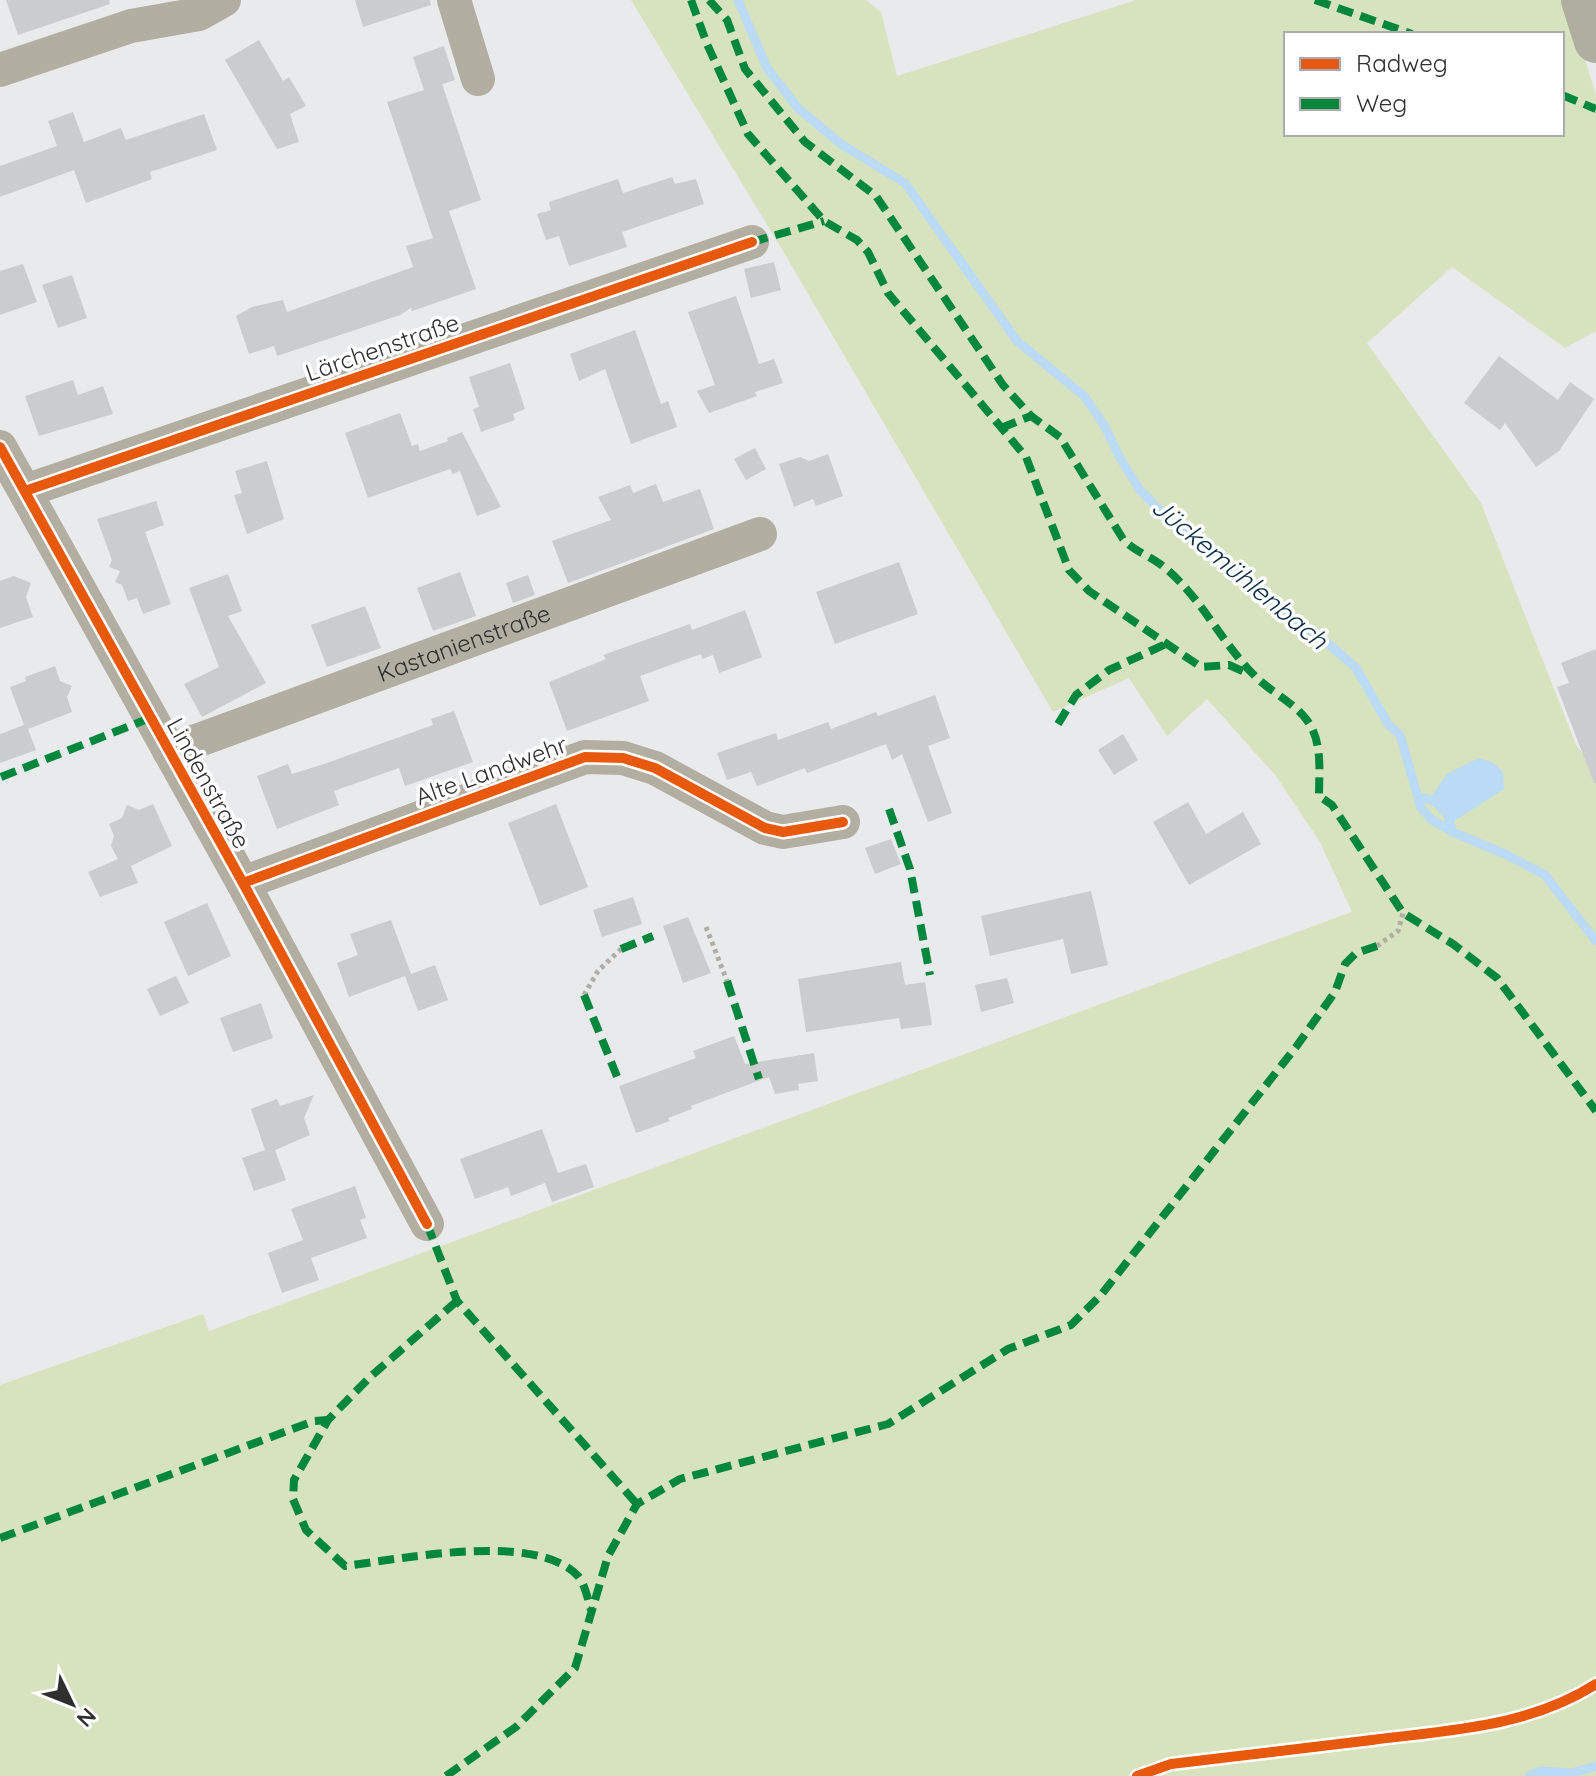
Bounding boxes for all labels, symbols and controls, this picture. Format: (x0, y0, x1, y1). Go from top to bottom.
legend (1284, 32, 1564, 136)
text: Radweg (1356, 48, 1448, 78)
text: Weg (1356, 88, 1407, 118)
street label: Lärchenstraße (301, 307, 463, 387)
water label: Jückemühlenbach (1145, 490, 1336, 657)
street label: Kastanienstraße (373, 597, 554, 688)
street label: Lindenstraße (161, 712, 257, 854)
street label: Alte Landwehr (411, 729, 571, 811)
north arrow (32, 1664, 112, 1744)
text: N (71, 1702, 102, 1733)

